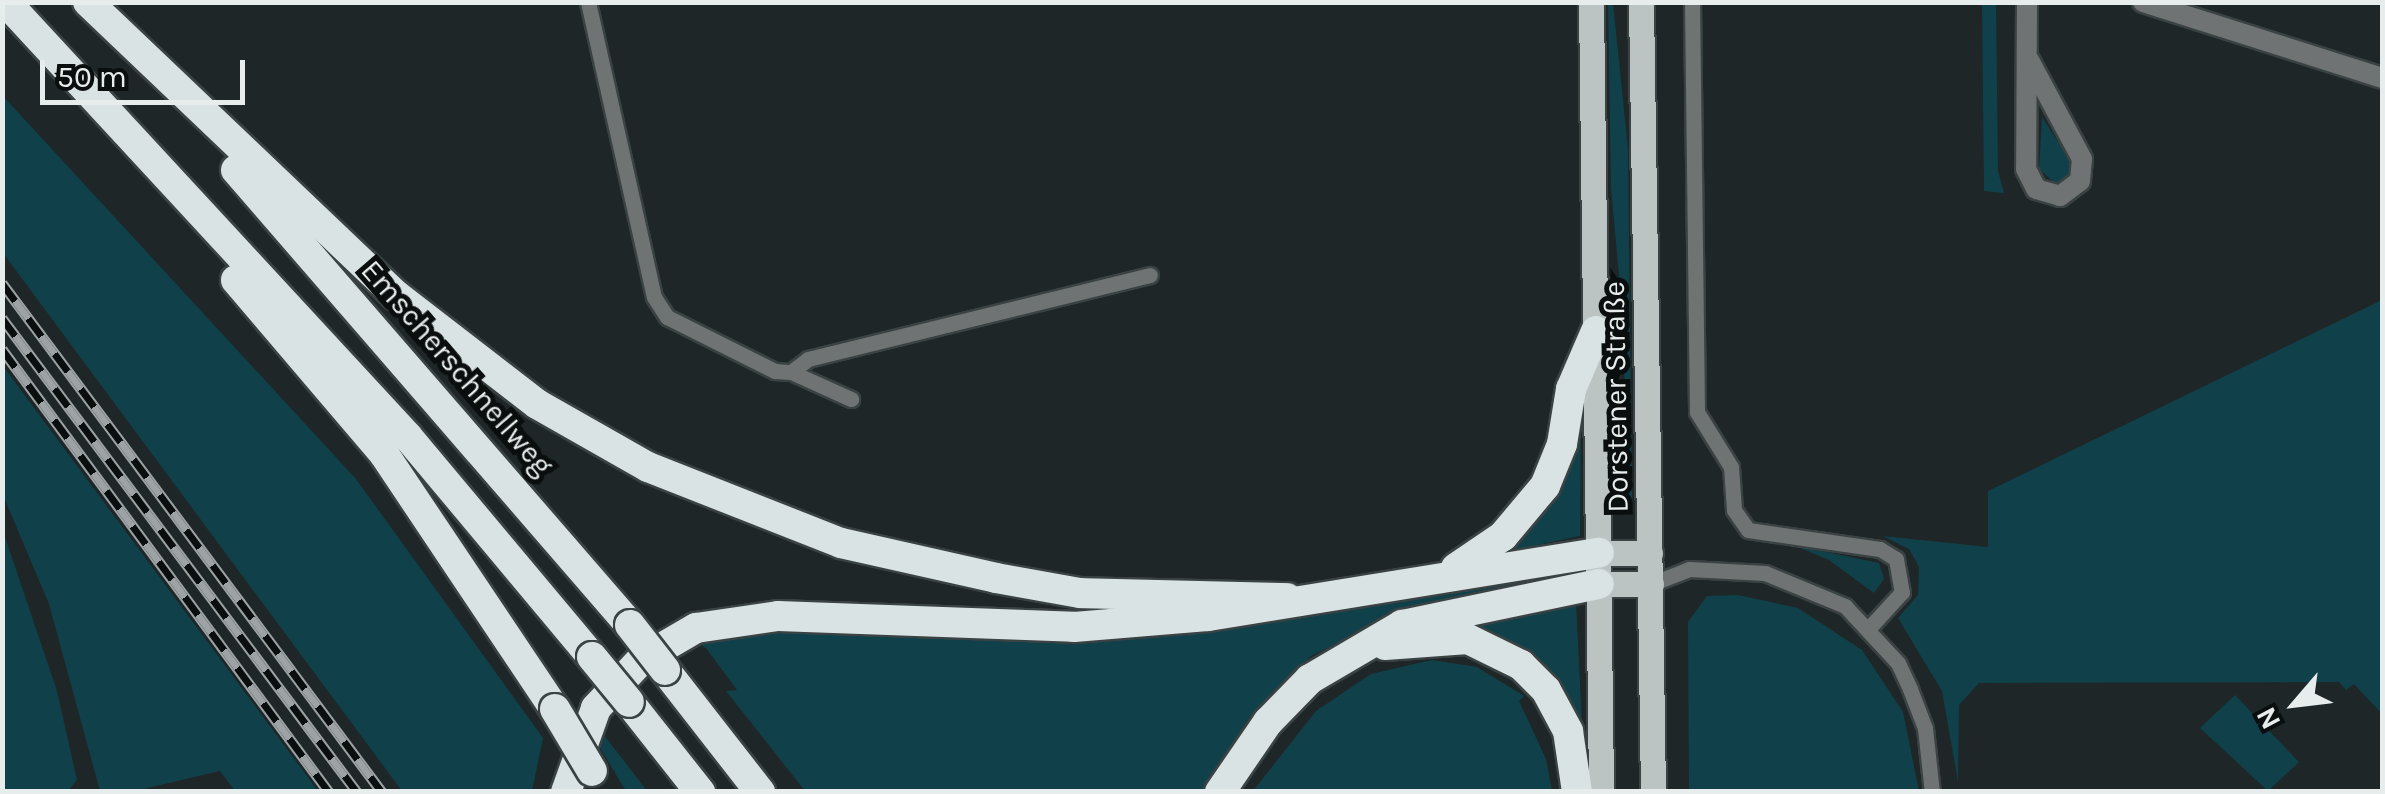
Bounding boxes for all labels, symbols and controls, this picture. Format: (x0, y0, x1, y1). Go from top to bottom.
scale bar (45, 40, 250, 102)
text: 50 m (57, 59, 127, 95)
street label: Emscherschnellweg (353, 253, 561, 483)
street label: Dorstener Straße (1596, 281, 1636, 513)
north arrow (2245, 654, 2345, 754)
text: N (2249, 702, 2287, 735)

